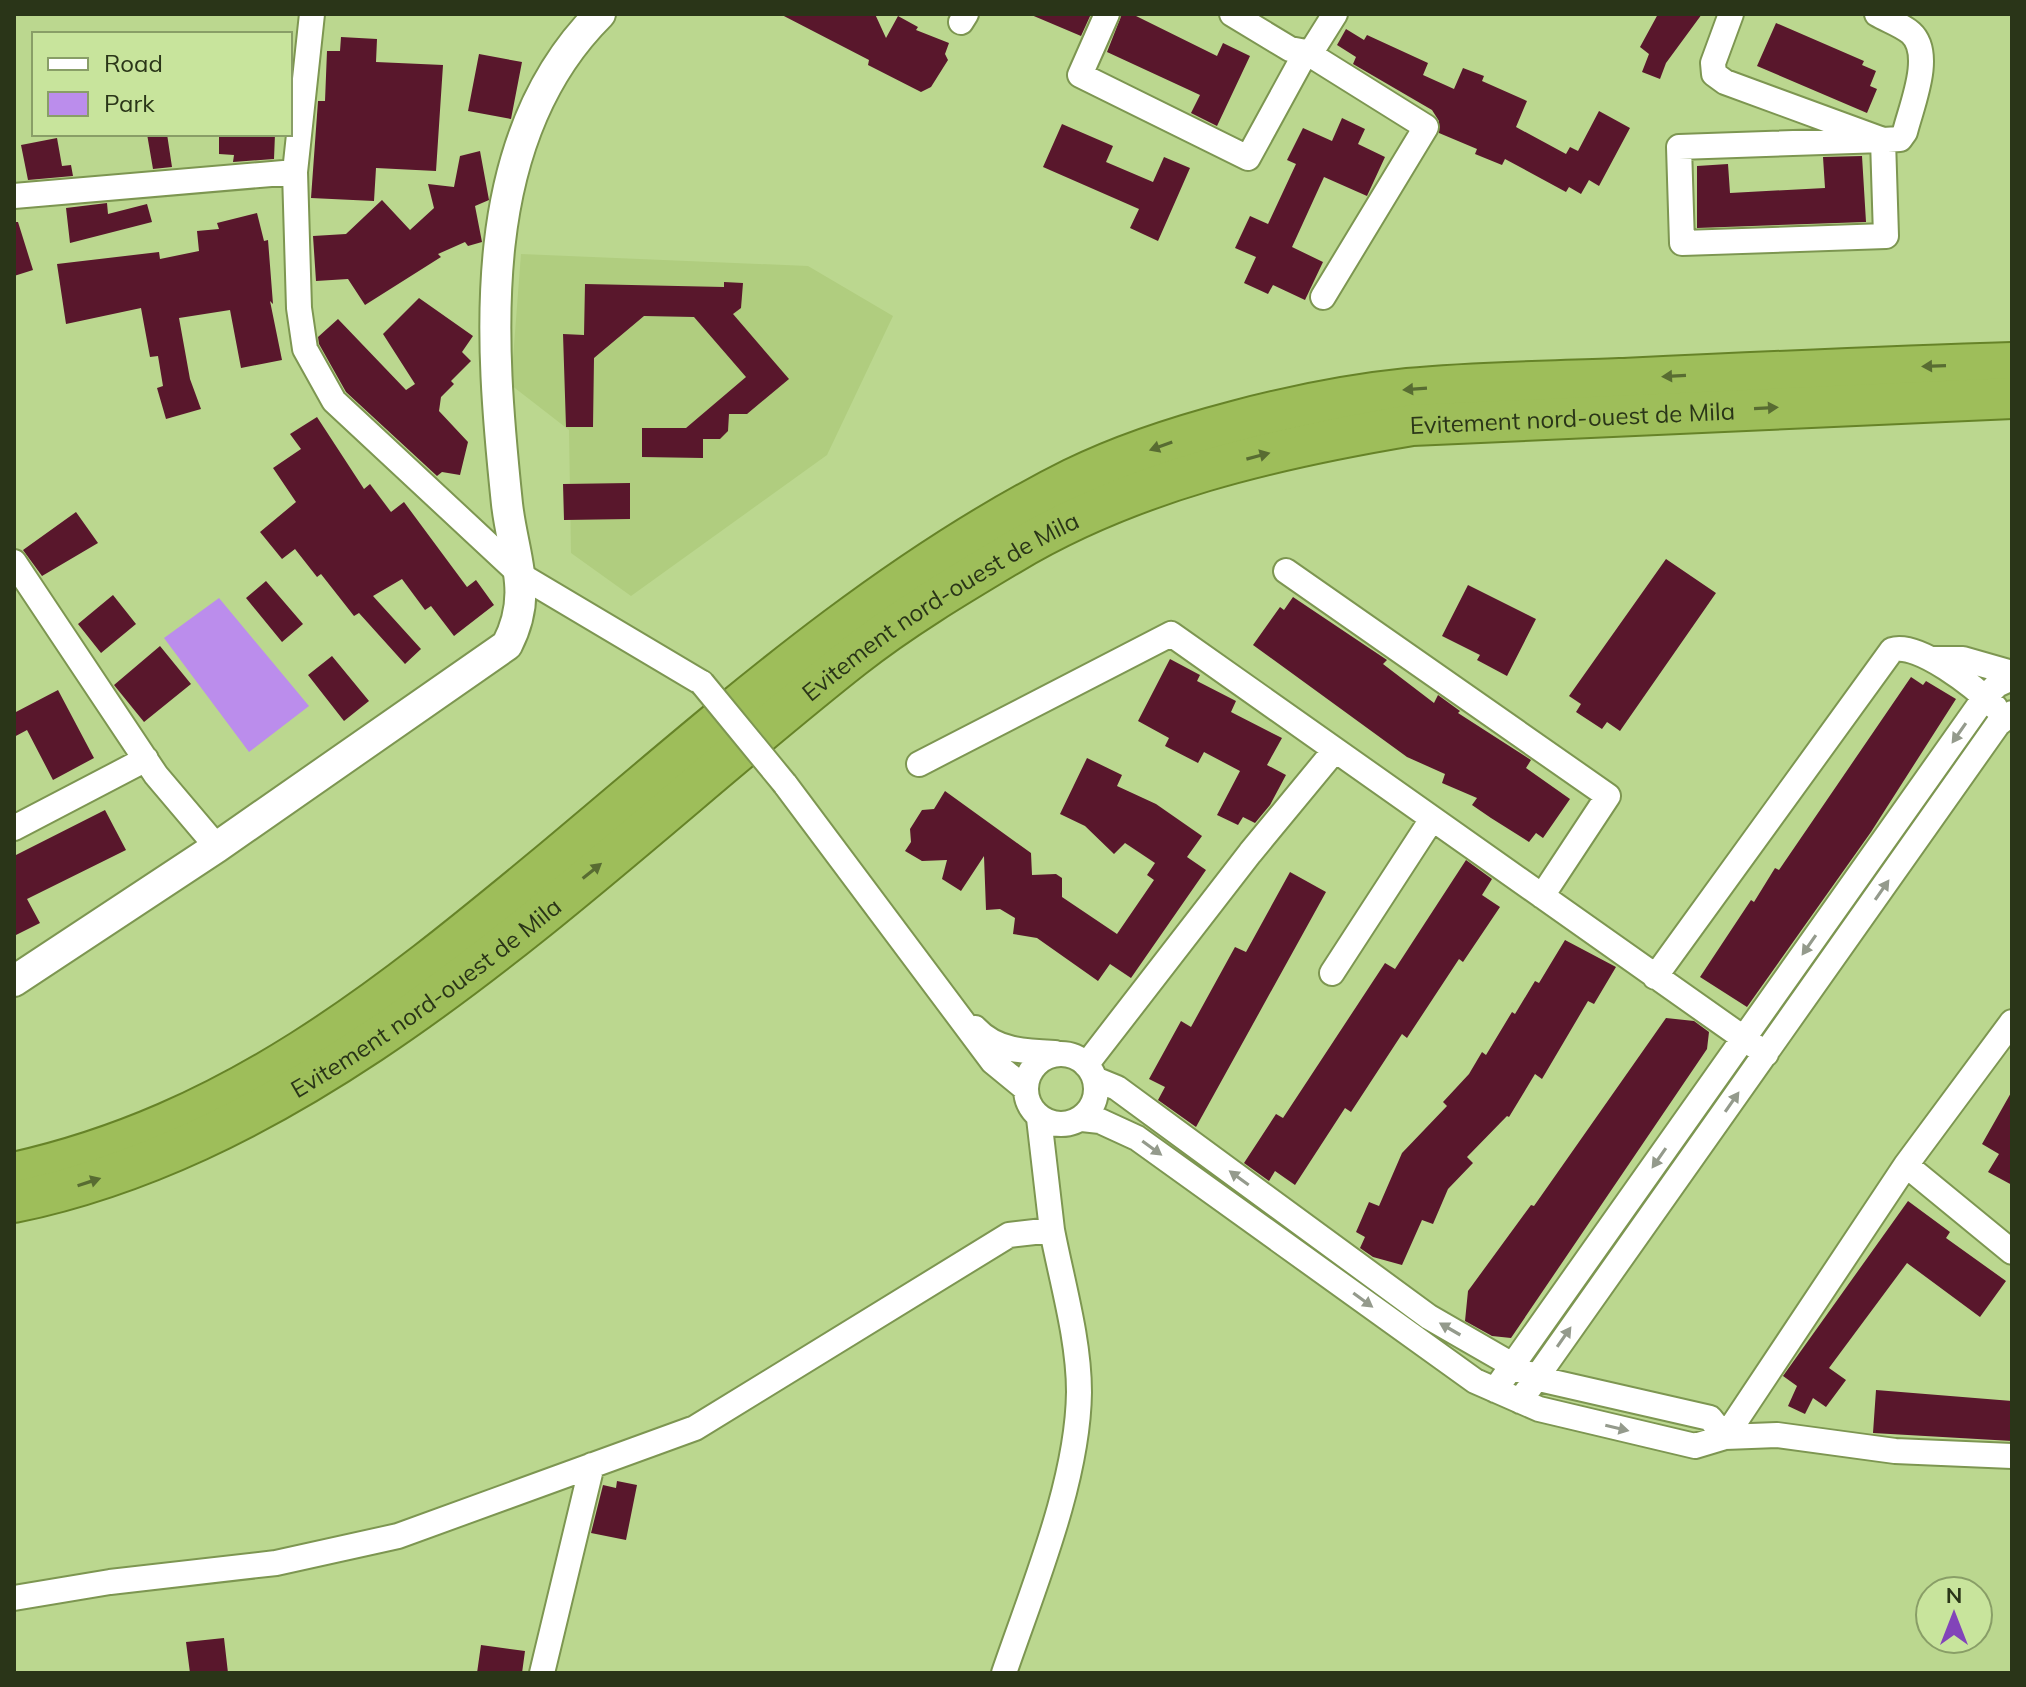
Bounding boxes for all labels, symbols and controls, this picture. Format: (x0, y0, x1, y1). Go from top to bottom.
legend (32, 32, 292, 136)
text: Road (104, 48, 163, 78)
text: Park (104, 88, 155, 118)
one-way arrow (1921, 359, 1946, 372)
one-way arrow (1661, 370, 1686, 383)
one-way arrow (1402, 383, 1427, 396)
street label: Evitement nord-ouest de Mila (1409, 395, 1736, 440)
one-way arrow (1754, 402, 1779, 415)
one-way arrow (1149, 440, 1173, 453)
one-way arrow (1245, 450, 1270, 462)
street label: Evitement nord-ouest de Mila (796, 505, 1083, 707)
one-way arrow (1952, 722, 1967, 743)
one-way arrow (582, 863, 602, 880)
one-way arrow (1873, 879, 1889, 900)
street label: Evitement nord-ouest de Mila (285, 891, 567, 1104)
one-way arrow (1802, 935, 1817, 956)
one-way arrow (1723, 1092, 1739, 1113)
one-way arrow (1142, 1140, 1163, 1156)
one-way arrow (1652, 1147, 1667, 1168)
one-way arrow (1229, 1170, 1249, 1186)
one-way arrow (78, 1175, 102, 1188)
one-way arrow (1353, 1292, 1374, 1308)
one-way arrow (1439, 1322, 1462, 1336)
one-way arrow (1556, 1326, 1572, 1347)
one-way arrow (1605, 1422, 1630, 1435)
north arrow (1914, 1575, 1994, 1655)
text: N (1946, 1581, 1962, 1609)

